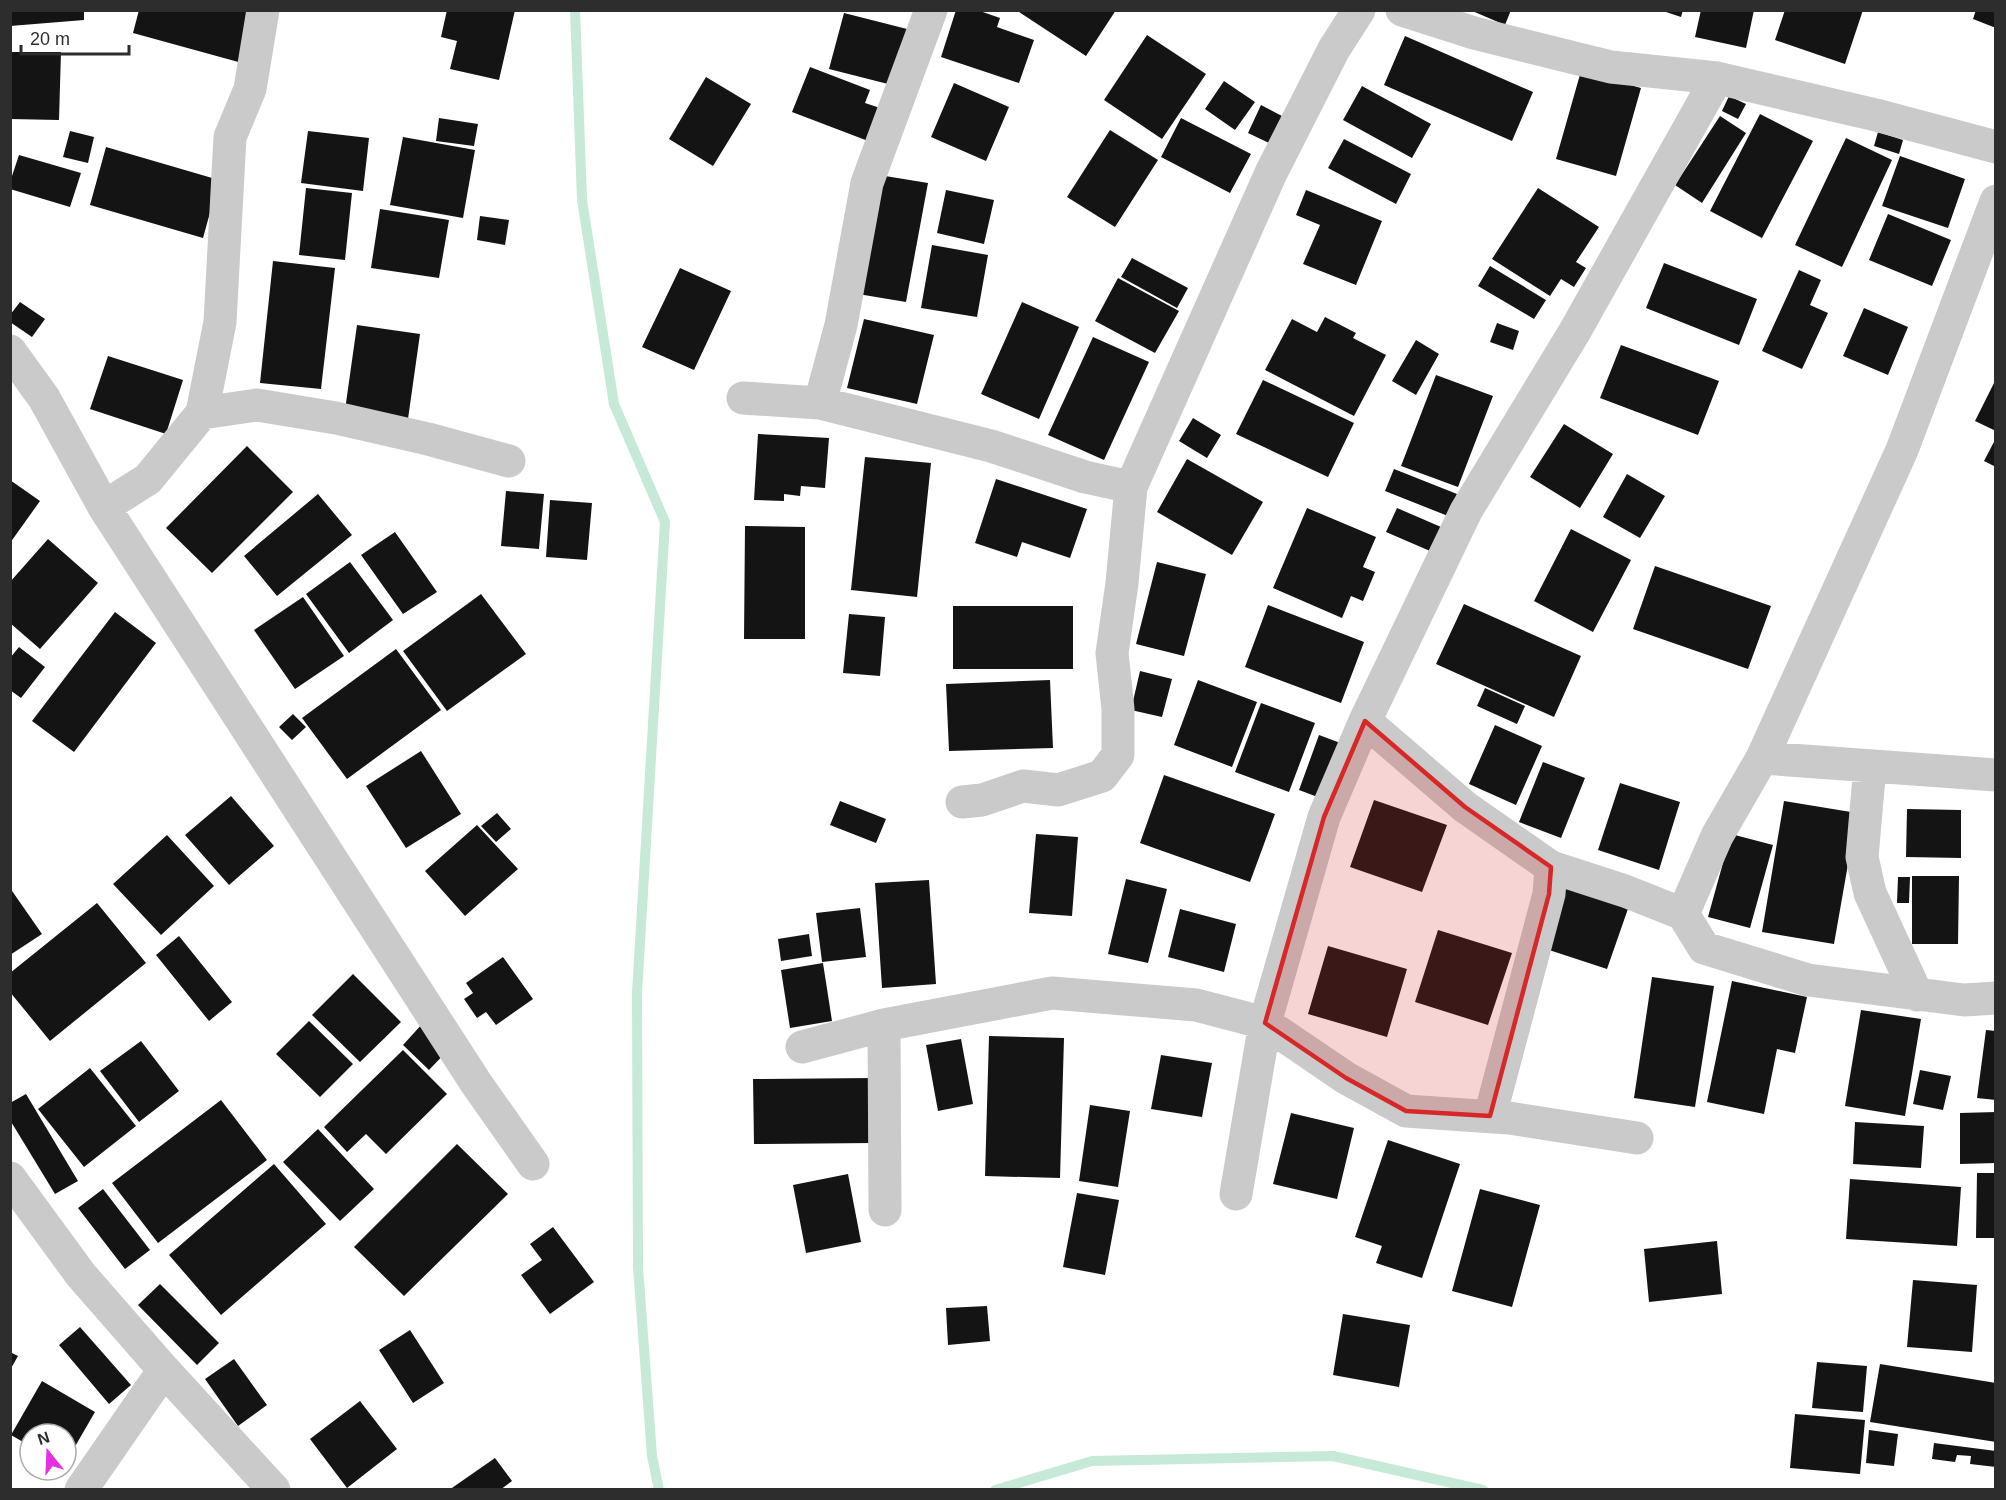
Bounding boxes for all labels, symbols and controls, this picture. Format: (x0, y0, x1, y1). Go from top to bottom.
scale bar (21, 18, 129, 56)
text: 20 m (30, 29, 70, 49)
north arrow (18, 1422, 78, 1482)
text: N (35, 1428, 52, 1448)

